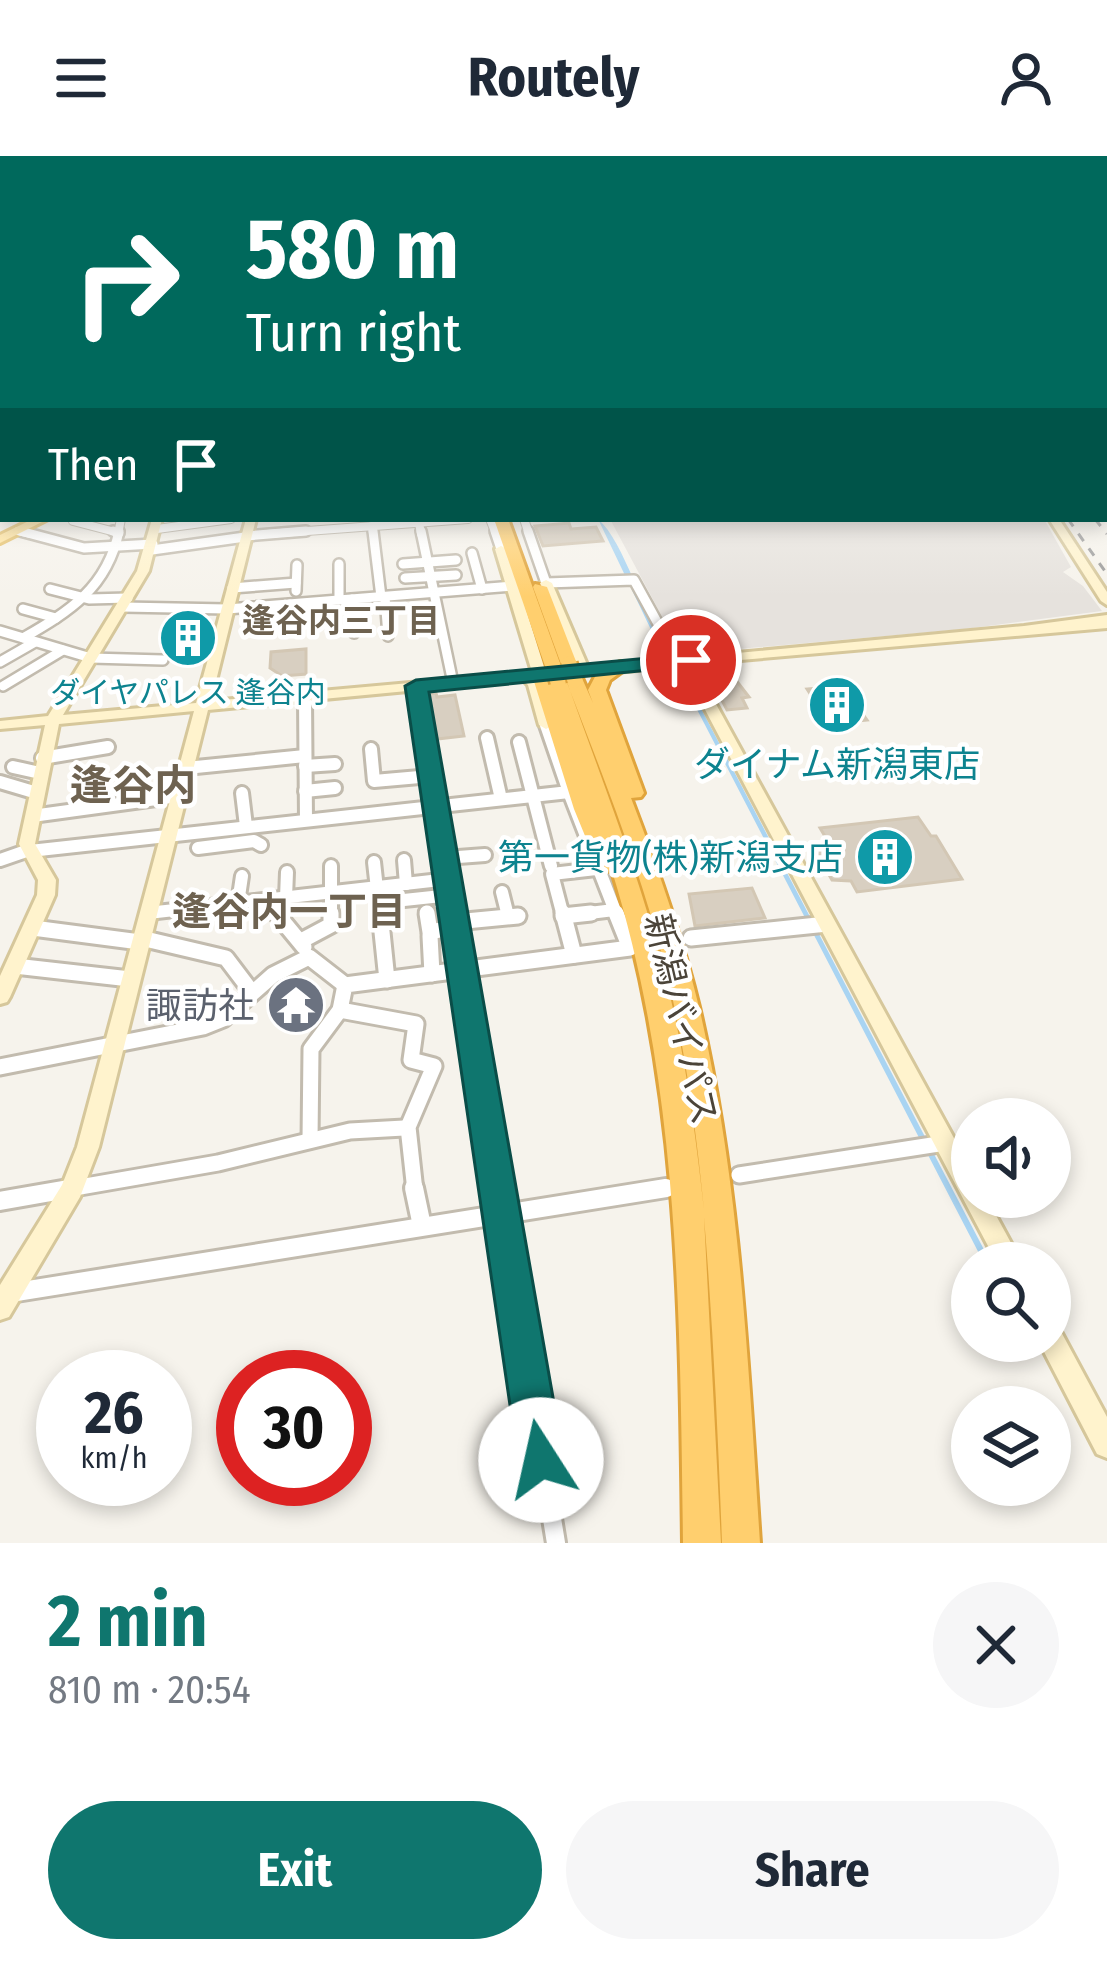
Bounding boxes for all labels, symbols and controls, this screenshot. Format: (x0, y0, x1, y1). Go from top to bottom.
icon: menu (48, 45, 114, 111)
icon: person (993, 45, 1059, 111)
text: Routely (468, 46, 639, 110)
text: 580 m (246, 199, 459, 300)
icon: right (48, 204, 204, 360)
text: Turn right (246, 301, 461, 365)
icon: arrive (163, 432, 229, 498)
text: Then (48, 438, 139, 492)
district label: 逢谷内三丁目 (242, 601, 440, 641)
building icon: ダイヤパレス 逢谷内 (157, 607, 219, 669)
pin (640, 609, 742, 711)
icon: arrive (658, 627, 724, 693)
building icon: ダイナム新潟東店 (806, 674, 868, 736)
place label: ダイヤパレス 逢谷内 (50, 675, 326, 711)
place label: ダイナム新潟東店 (694, 743, 980, 787)
district label: 逢谷内 (70, 761, 196, 811)
building icon: 第一貨物(株)新潟支店 (854, 826, 916, 888)
place label: 第一貨物(株)新潟支店 (498, 836, 843, 880)
district label: 逢谷内一丁目 (172, 889, 406, 935)
street label: 新潟バイパス (635, 909, 727, 1129)
temple icon: 諏訪社 (265, 974, 327, 1036)
place label: 諏訪社 (146, 984, 254, 1028)
map controls (951, 1098, 1071, 1506)
button: sound (951, 1098, 1071, 1218)
button: search (951, 1242, 1071, 1362)
speed limit sign: 30 (216, 1350, 372, 1506)
text: 26 (84, 1377, 144, 1449)
button: layers (951, 1386, 1071, 1506)
position arrow (478, 1397, 604, 1523)
text: km/h (81, 1440, 147, 1476)
text: 2 min (48, 1579, 208, 1665)
button: close (933, 1582, 1059, 1708)
text: 810 m · 20:54 (48, 1667, 251, 1713)
button: Exit (48, 1801, 542, 1939)
button: Share (566, 1801, 1059, 1939)

